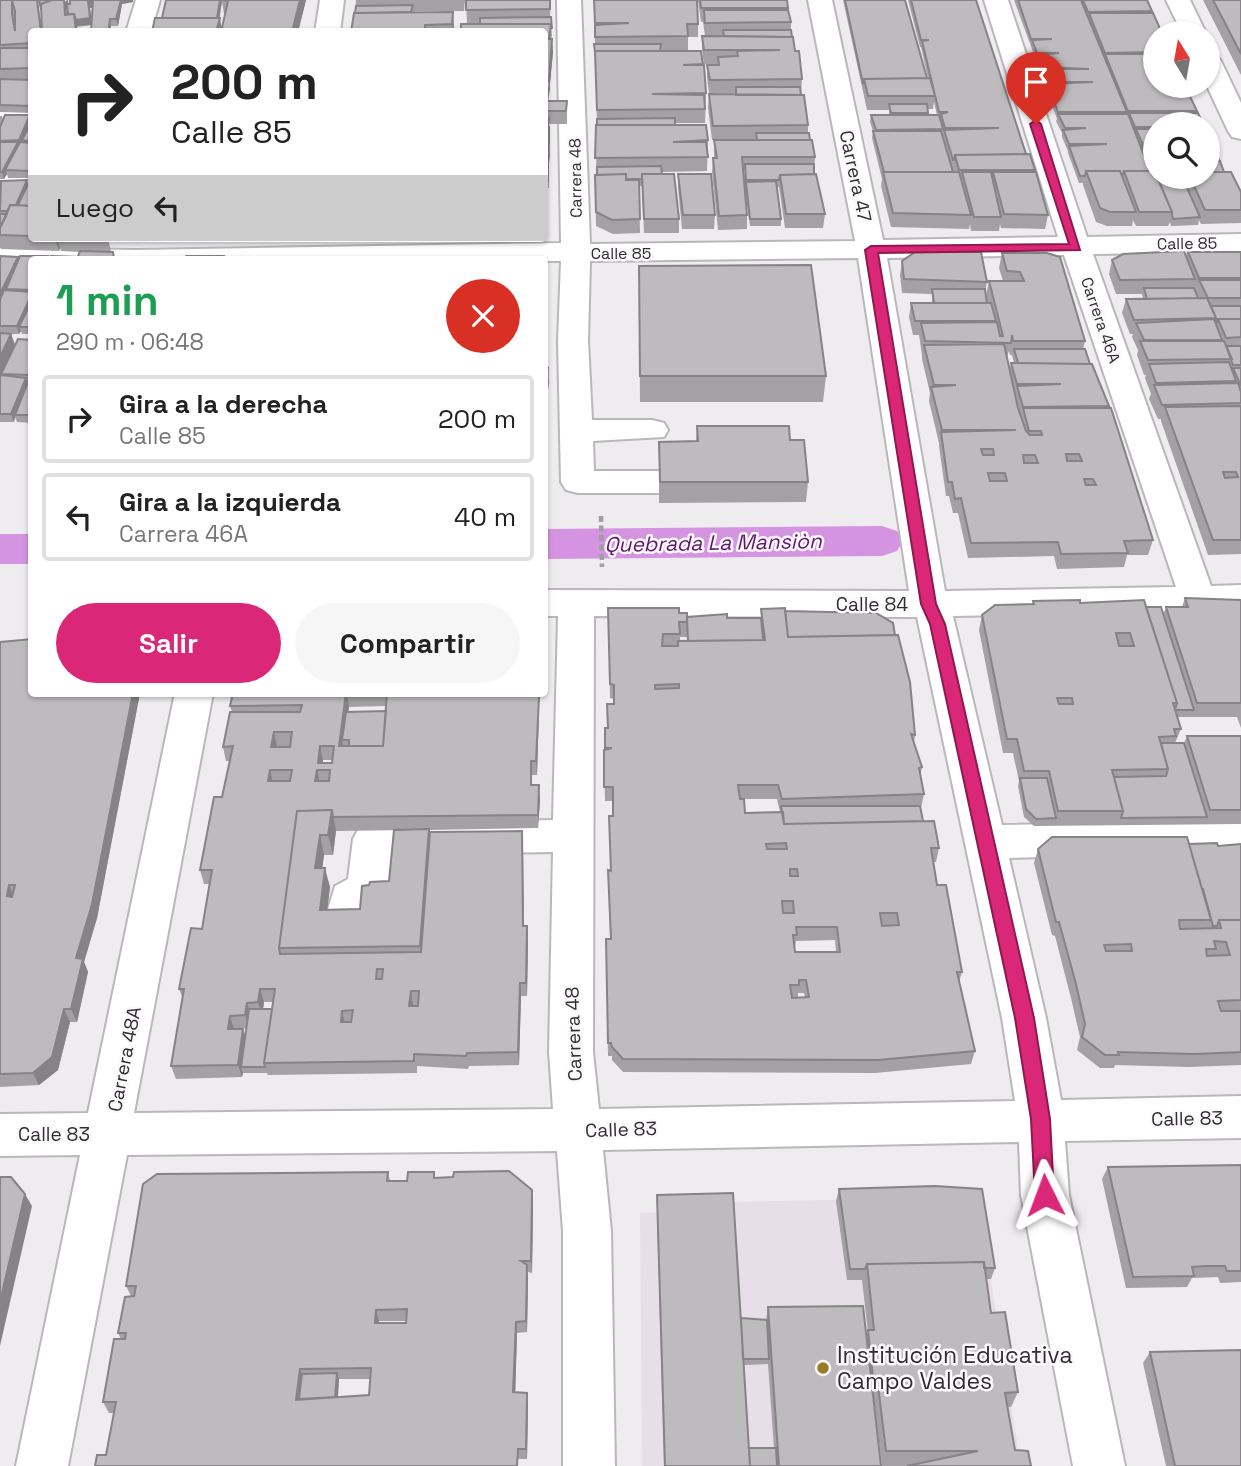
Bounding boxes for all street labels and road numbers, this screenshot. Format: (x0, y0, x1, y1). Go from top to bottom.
street label: Carrera 47 (834, 128, 877, 224)
street label: Carrera 48 (564, 138, 587, 218)
street label: Calle 85 (1157, 232, 1217, 255)
street label: Calle 85 (591, 243, 651, 264)
street label: Carrera 46A (1076, 274, 1125, 366)
street label: Calle 84 (836, 592, 908, 617)
street label: Carrera 48 (559, 986, 588, 1082)
street label: Carrera 48A (102, 1004, 147, 1114)
street label: Calle 83 (1151, 1105, 1223, 1132)
street label: Calle 83 (585, 1116, 657, 1143)
street label: Calle 83 (18, 1122, 90, 1147)

